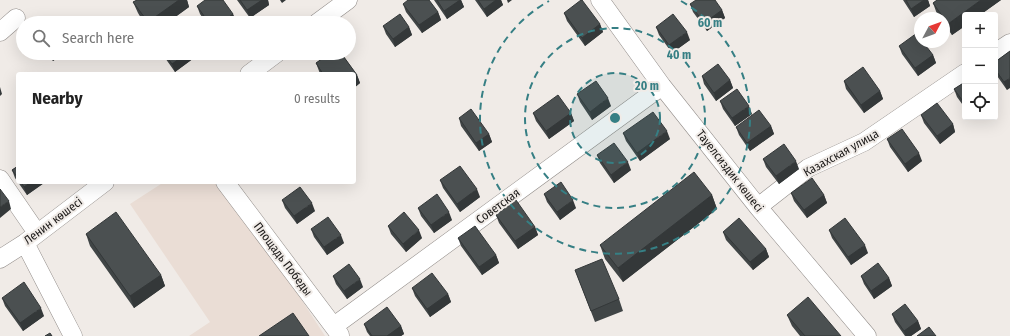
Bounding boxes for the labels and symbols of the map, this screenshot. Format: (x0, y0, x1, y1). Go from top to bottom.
north arrow (914, 12, 950, 48)
text: 60 m (698, 16, 722, 30)
text: 40 m (667, 48, 691, 62)
text: 20 m (634, 79, 659, 93)
centre of rings (608, 111, 622, 125)
street label: Тауелсиздик көшесі (694, 127, 766, 215)
street label: Казахская улица (801, 127, 881, 179)
street label: Советская (473, 185, 523, 227)
street label: Ленин көшесі (21, 194, 85, 248)
street label: Площадь Победы (251, 220, 315, 298)

